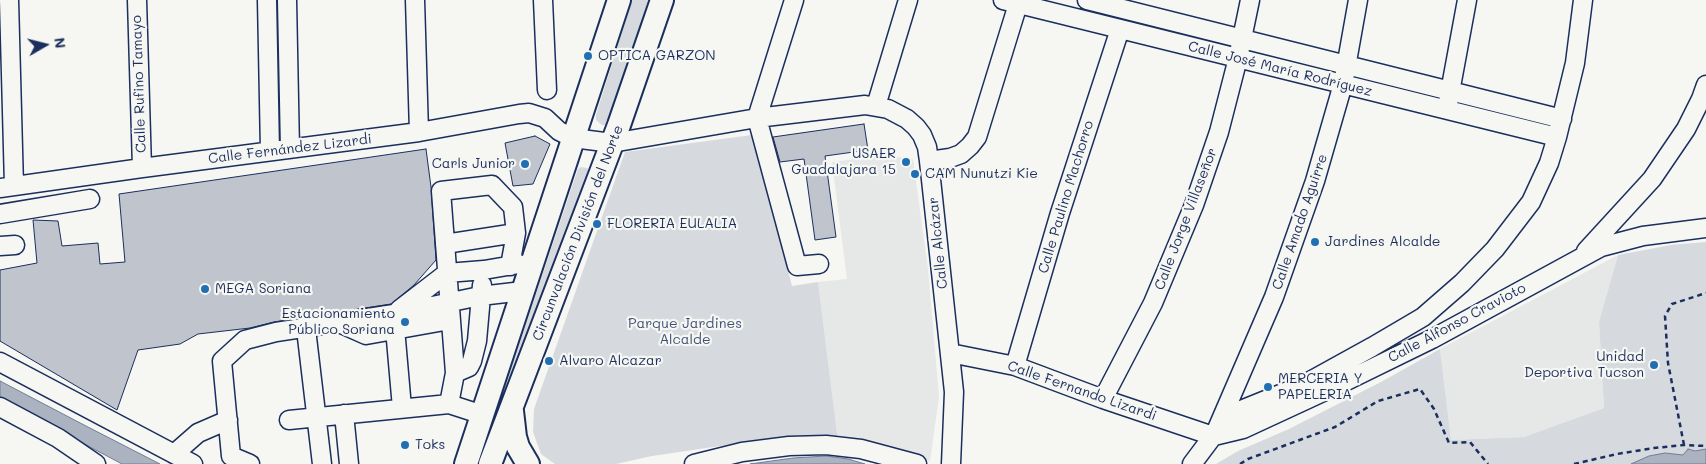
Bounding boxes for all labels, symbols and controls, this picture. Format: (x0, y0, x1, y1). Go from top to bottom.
street label: Calle Rufino Tamayo (128, 15, 150, 153)
north arrow (20, 20, 70, 70)
text: N (50, 36, 70, 49)
street label: Calle José María Rodríguez (1186, 38, 1374, 100)
place label: OPTICA GARZON (598, 48, 716, 64)
marker: OPTICA GARZON (582, 50, 594, 62)
street label: Calle Paulino Machorro (1035, 119, 1097, 275)
street label: Circunvalación División del Norte (529, 123, 627, 343)
street label: Calle Fernández Lizardi (207, 131, 373, 167)
place label: USAER Guadalajara 15 (791, 146, 896, 178)
street label: Calle Jorge Villaseñor (1151, 146, 1221, 292)
street label: Calle Amado Aguirre (1269, 152, 1331, 292)
place label: Carls Junior (432, 156, 515, 172)
marker: USAER Guadalajara 15 (900, 156, 912, 168)
marker: Carls Junior (519, 158, 531, 170)
place label: CAM Nunutzi Kie (925, 166, 1038, 182)
marker: CAM Nunutzi Kie (909, 168, 921, 180)
street label: Calle Alcázar (925, 196, 951, 290)
place label: FLORERIA EULALIA (607, 216, 737, 232)
marker: FLORERIA EULALIA (591, 218, 603, 230)
place label: Jardines Alcalde (1325, 234, 1441, 250)
marker: Jardines Alcalde (1309, 236, 1321, 248)
street label: Calle Alfonso Cravioto (1385, 280, 1529, 366)
place label: MEGA Soriana (215, 281, 311, 297)
marker: MEGA Soriana (199, 283, 211, 295)
place label: Estacionamiento Público Soriana (282, 306, 395, 338)
marker: Estacionamiento Público Soriana (399, 316, 411, 328)
park label: Parque Jardines Alcalde (628, 316, 742, 348)
place label: Unidad Deportiva Tucson (1524, 349, 1644, 382)
place label: Alvaro Alcazar (559, 353, 662, 369)
marker: Alvaro Alcazar (543, 355, 555, 367)
street label: Calle Fernando Lizardi (1005, 358, 1159, 424)
marker: Unidad Deportiva Tucson (1648, 359, 1660, 371)
place label: MERCERIA Y PAPELERIA (1278, 371, 1363, 404)
marker: MERCERIA Y PAPELERIA (1262, 381, 1274, 393)
place label: Toks (415, 437, 445, 453)
marker: Toks (399, 439, 411, 451)

